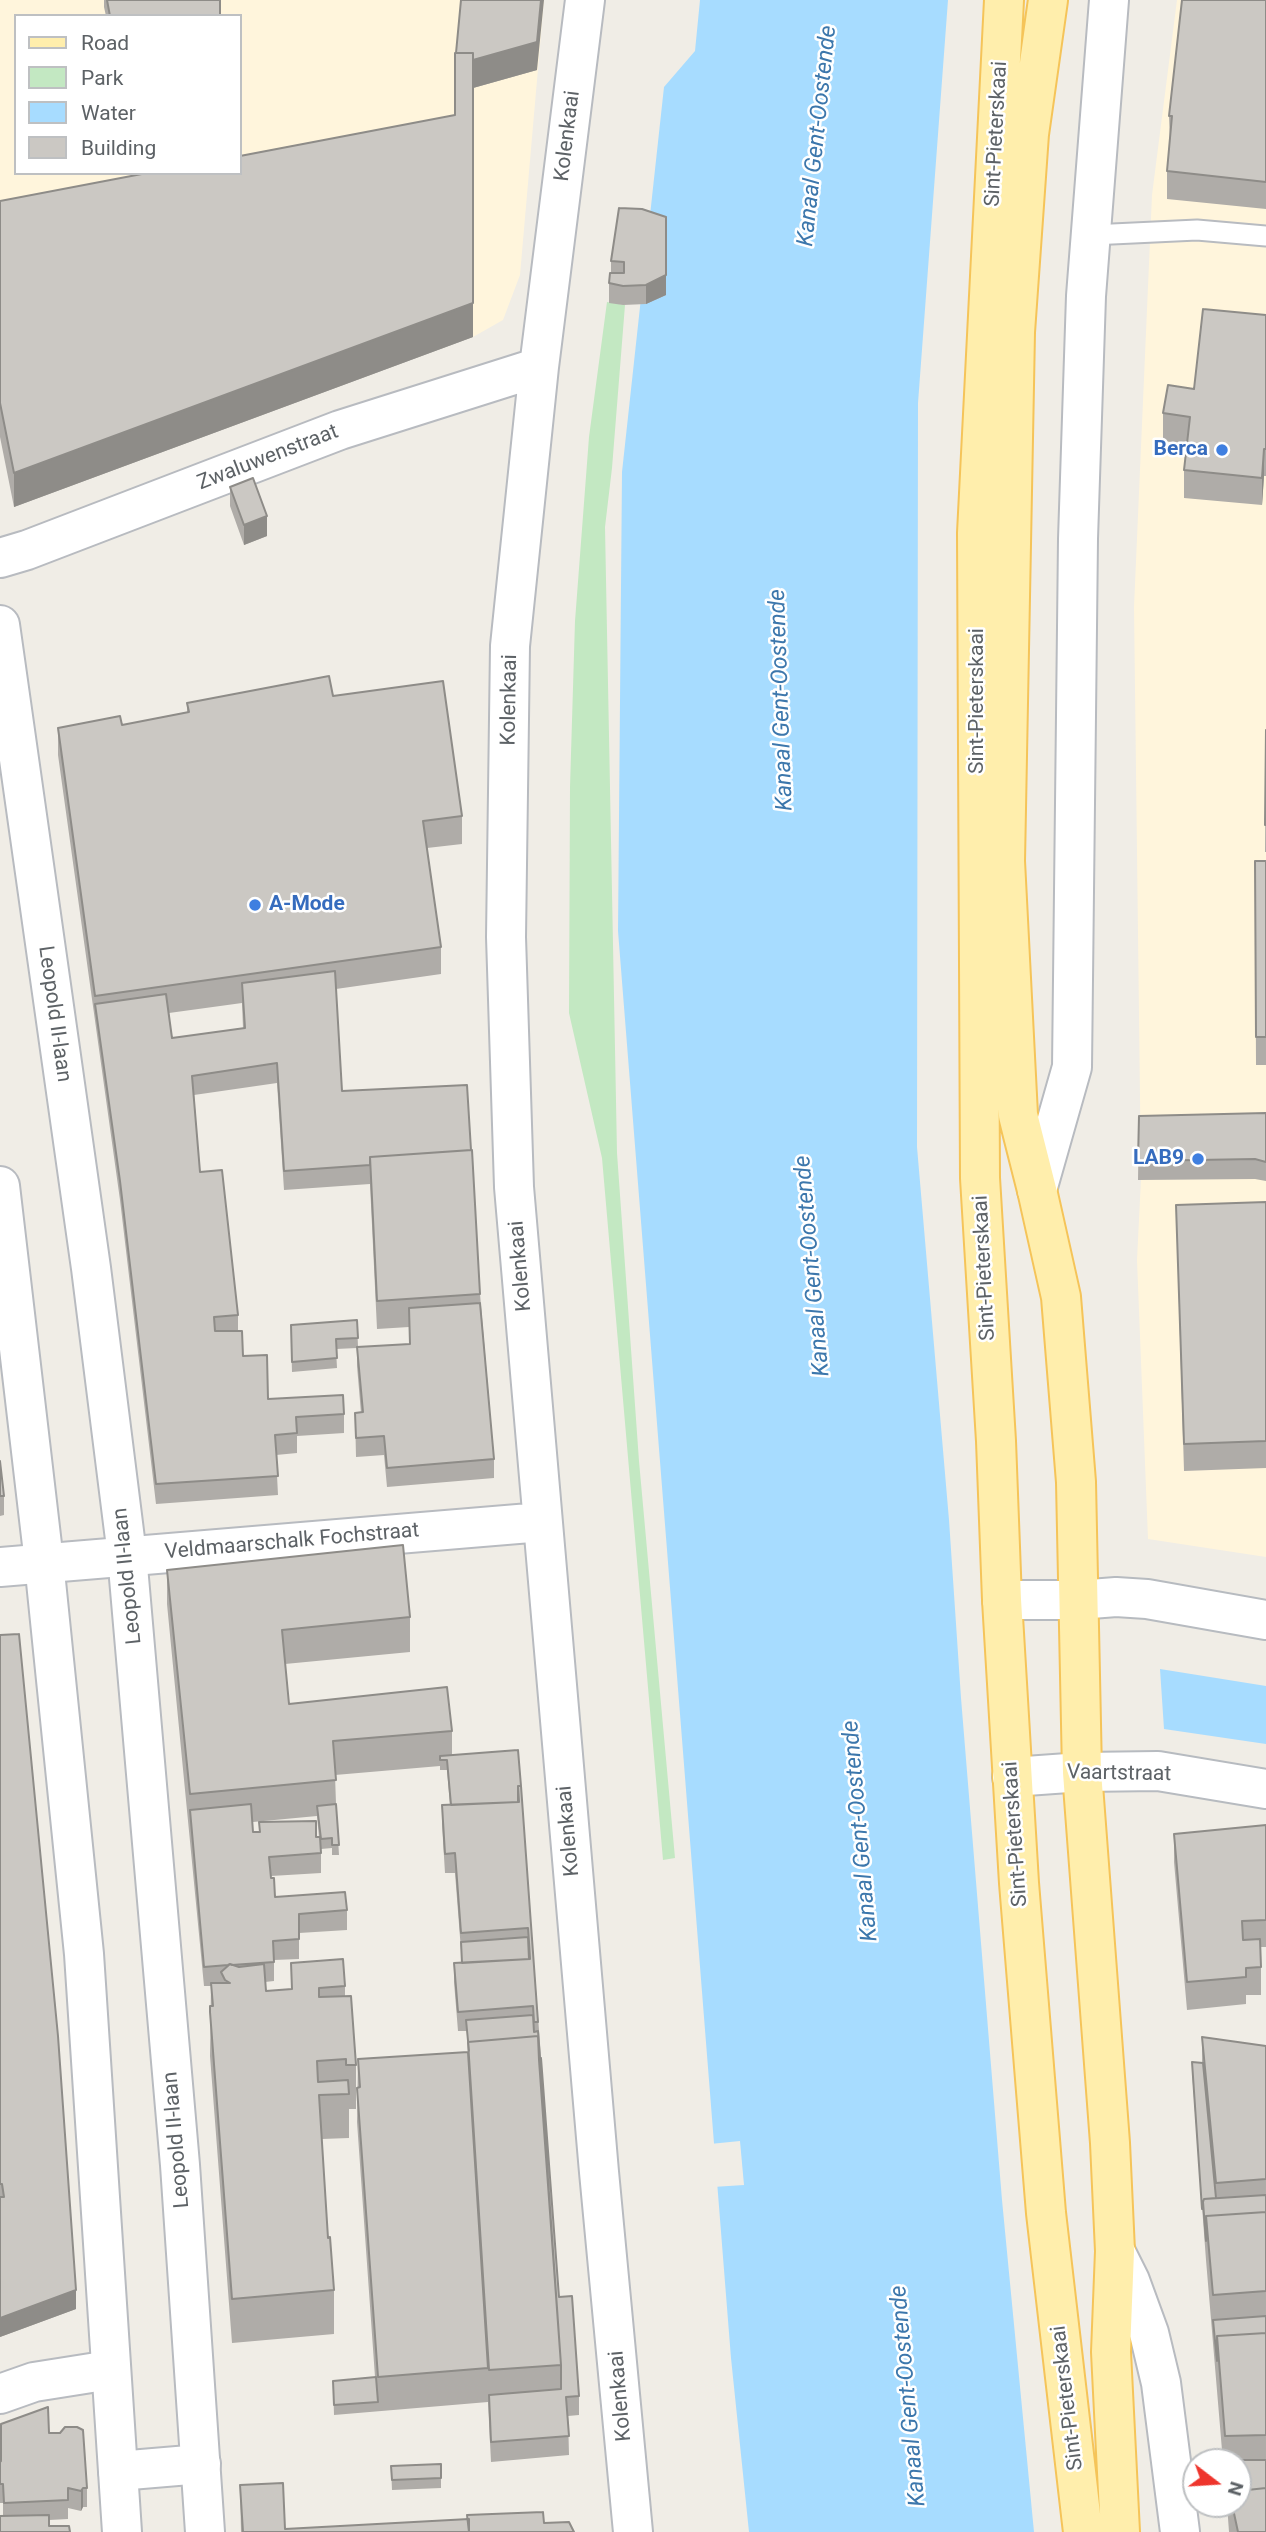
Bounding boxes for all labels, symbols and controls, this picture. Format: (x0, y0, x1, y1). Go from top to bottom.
legend (14, 14, 242, 175)
water label: Kanaal Gent-Oostende (793, 24, 843, 248)
text: Road (81, 31, 129, 55)
street label: Sint-Pieterskaai (981, 60, 1013, 208)
text: Park (81, 66, 123, 90)
street label: Kolenkaai (550, 89, 586, 183)
text: Water (81, 101, 136, 125)
text: Building (81, 136, 156, 160)
street label: Zwaluwenstraat (194, 420, 342, 496)
place label: Berca (1154, 437, 1208, 463)
marker: Berca (1214, 442, 1230, 458)
water label: Kanaal Gent-Oostende (764, 589, 800, 811)
street label: Sint-Pieterskaai (965, 628, 991, 774)
street label: Kolenkaai (497, 654, 523, 746)
place label: A-Mode (269, 892, 345, 918)
marker: A-Mode (247, 897, 263, 913)
street label: Leopold II-laan (32, 944, 76, 1084)
place label: LAB9 (1133, 1146, 1184, 1172)
marker: LAB9 (1190, 1151, 1206, 1167)
water label: Kanaal Gent-Oostende (790, 1154, 836, 1378)
street label: Sint-Pieterskaai (969, 1194, 1001, 1342)
street label: Kolenkaai (504, 1219, 538, 1313)
street label: Leopold II-laan (108, 1506, 148, 1646)
street label: Veldmaarschalk Fochstraat (164, 1518, 420, 1566)
water label: Kanaal Gent-Oostende (838, 1719, 884, 1943)
street label: Sint-Pieterskaai (998, 1760, 1034, 1908)
street label: Vaartstraat (1067, 1760, 1171, 1788)
street label: Kolenkaai (552, 1784, 586, 1878)
street label: Leopold II-laan (158, 2071, 196, 2209)
water label: Kanaal Gent-Oostende (886, 2284, 932, 2508)
street label: Sint-Pieterskaai (1047, 2324, 1089, 2472)
street label: Kolenkaai (604, 2349, 638, 2443)
north arrow (1182, 2448, 1252, 2518)
text: N (1223, 2479, 1249, 2498)

